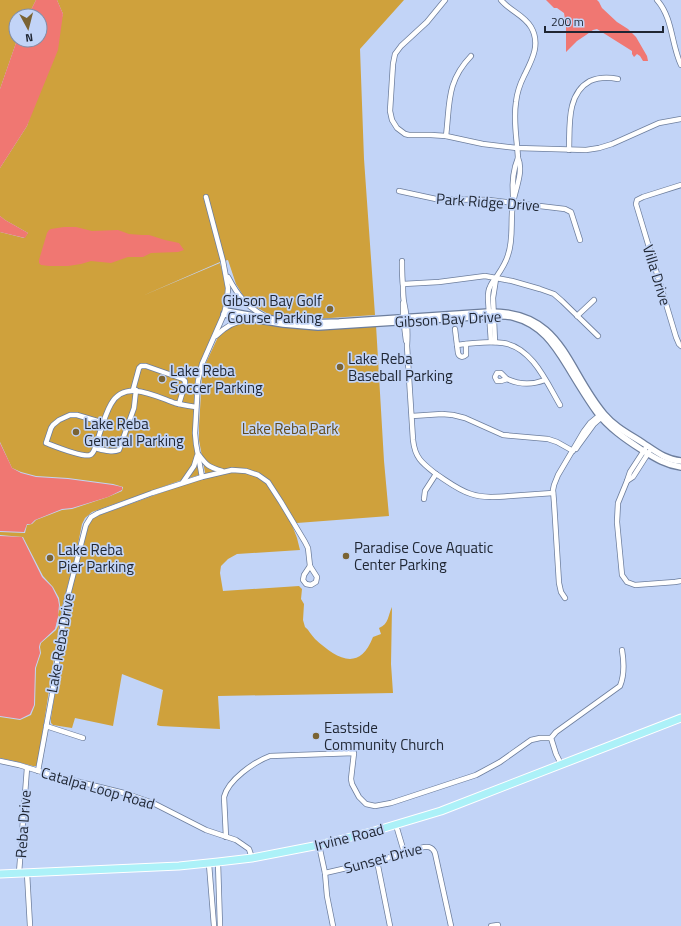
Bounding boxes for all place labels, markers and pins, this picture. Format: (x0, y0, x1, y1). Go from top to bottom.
place label: Gibson Bay Golf Course Parking (223, 289, 322, 329)
marker: Gibson Bay Golf Course Parking (325, 304, 335, 314)
place label: Lake Reba Baseball Parking (348, 347, 453, 387)
place label: Lake Reba Soccer Parking (170, 359, 263, 399)
marker: Lake Reba Baseball Parking (335, 362, 345, 372)
marker: Lake Reba Soccer Parking (157, 374, 167, 384)
place label: Lake Reba General Parking (84, 412, 184, 452)
marker: Lake Reba General Parking (71, 427, 81, 437)
place label: Paradise Cove Aquatic Center Parking (354, 536, 493, 576)
place label: Lake Reba Pier Parking (58, 538, 134, 578)
marker: Paradise Cove Aquatic Center Parking (341, 551, 351, 561)
marker: Lake Reba Pier Parking (45, 553, 55, 563)
place label: Eastside Community Church (324, 716, 444, 756)
marker: Eastside Community Church (311, 731, 321, 741)

